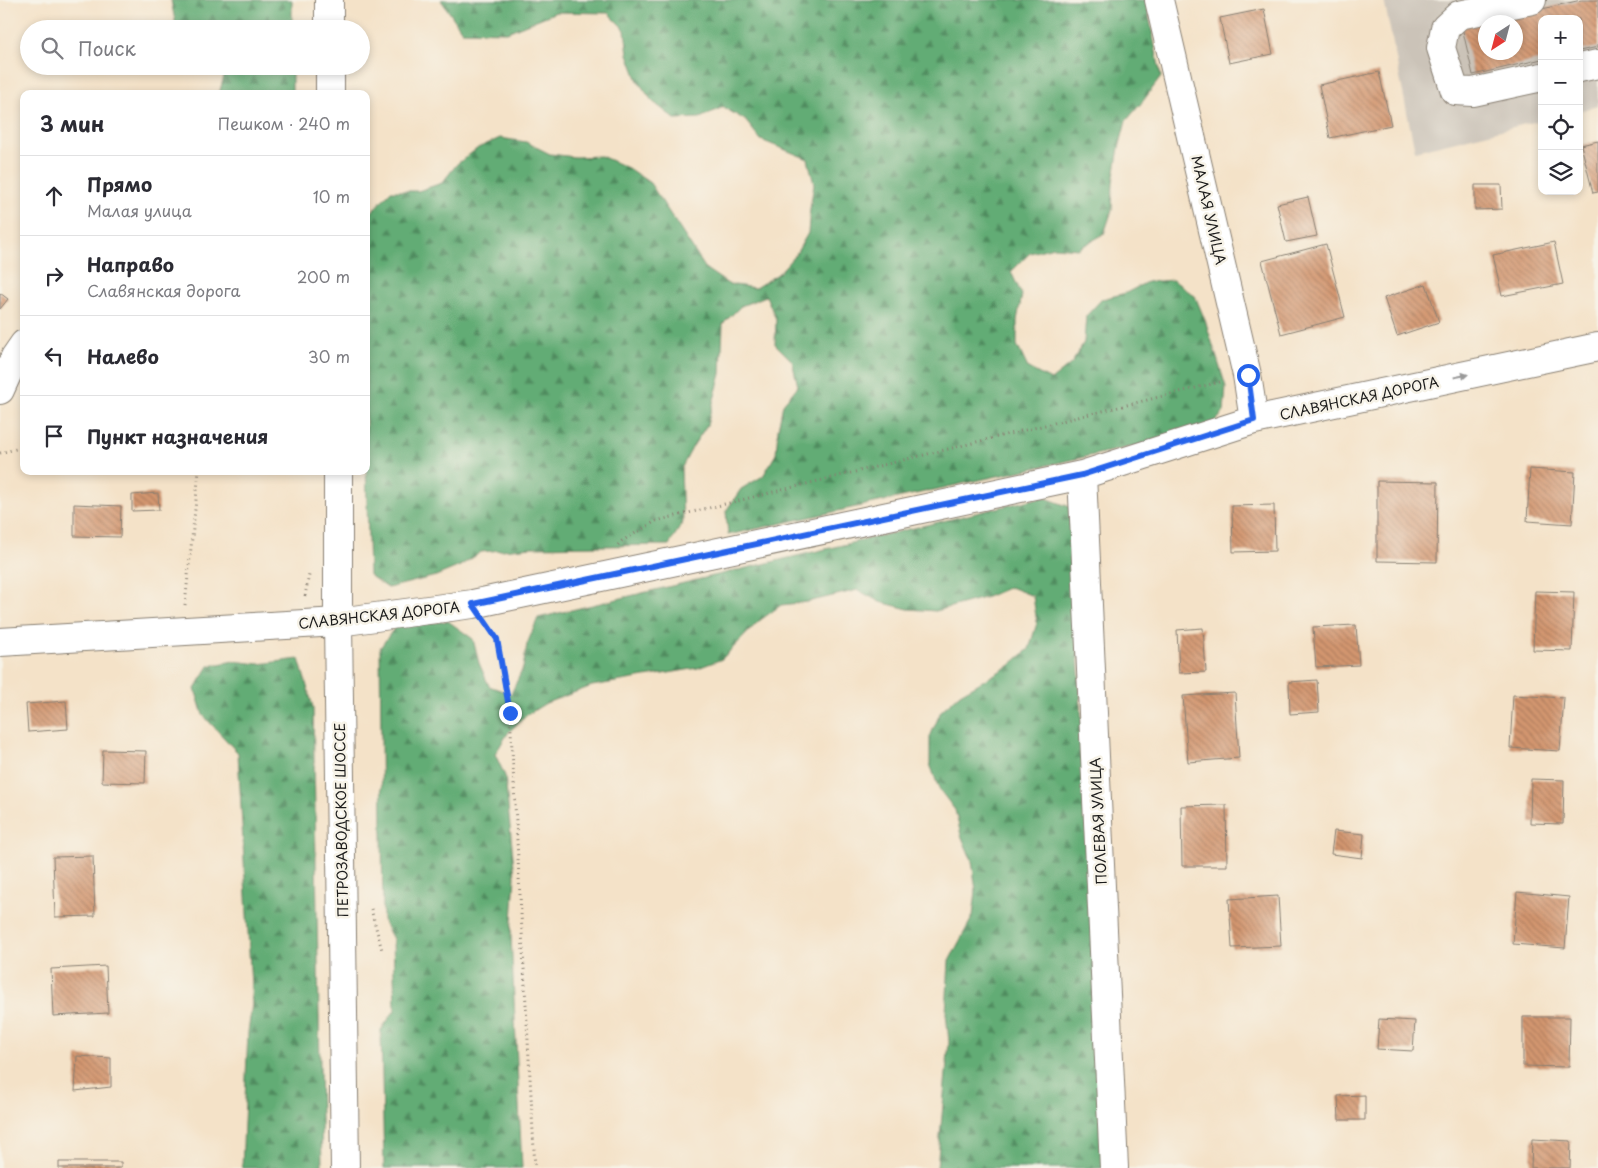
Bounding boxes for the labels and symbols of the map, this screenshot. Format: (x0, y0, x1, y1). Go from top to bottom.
north arrow (1478, 15, 1523, 60)
street label: МАЛАЯ УЛИЦА (1186, 153, 1232, 267)
route start (1237, 364, 1260, 387)
street label: СЛАВЯНСКАЯ ДОРОГА (1278, 371, 1440, 425)
one-way arrow (1454, 372, 1469, 380)
street label: СЛАВЯНСКАЯ ДОРОГА (297, 596, 461, 634)
route end (499, 702, 522, 725)
street label: ПЕТРОЗАВОДСКОЕ ШОССЕ (329, 722, 353, 917)
street label: ПОЛЕВАЯ УЛИЦА (1084, 757, 1112, 885)

